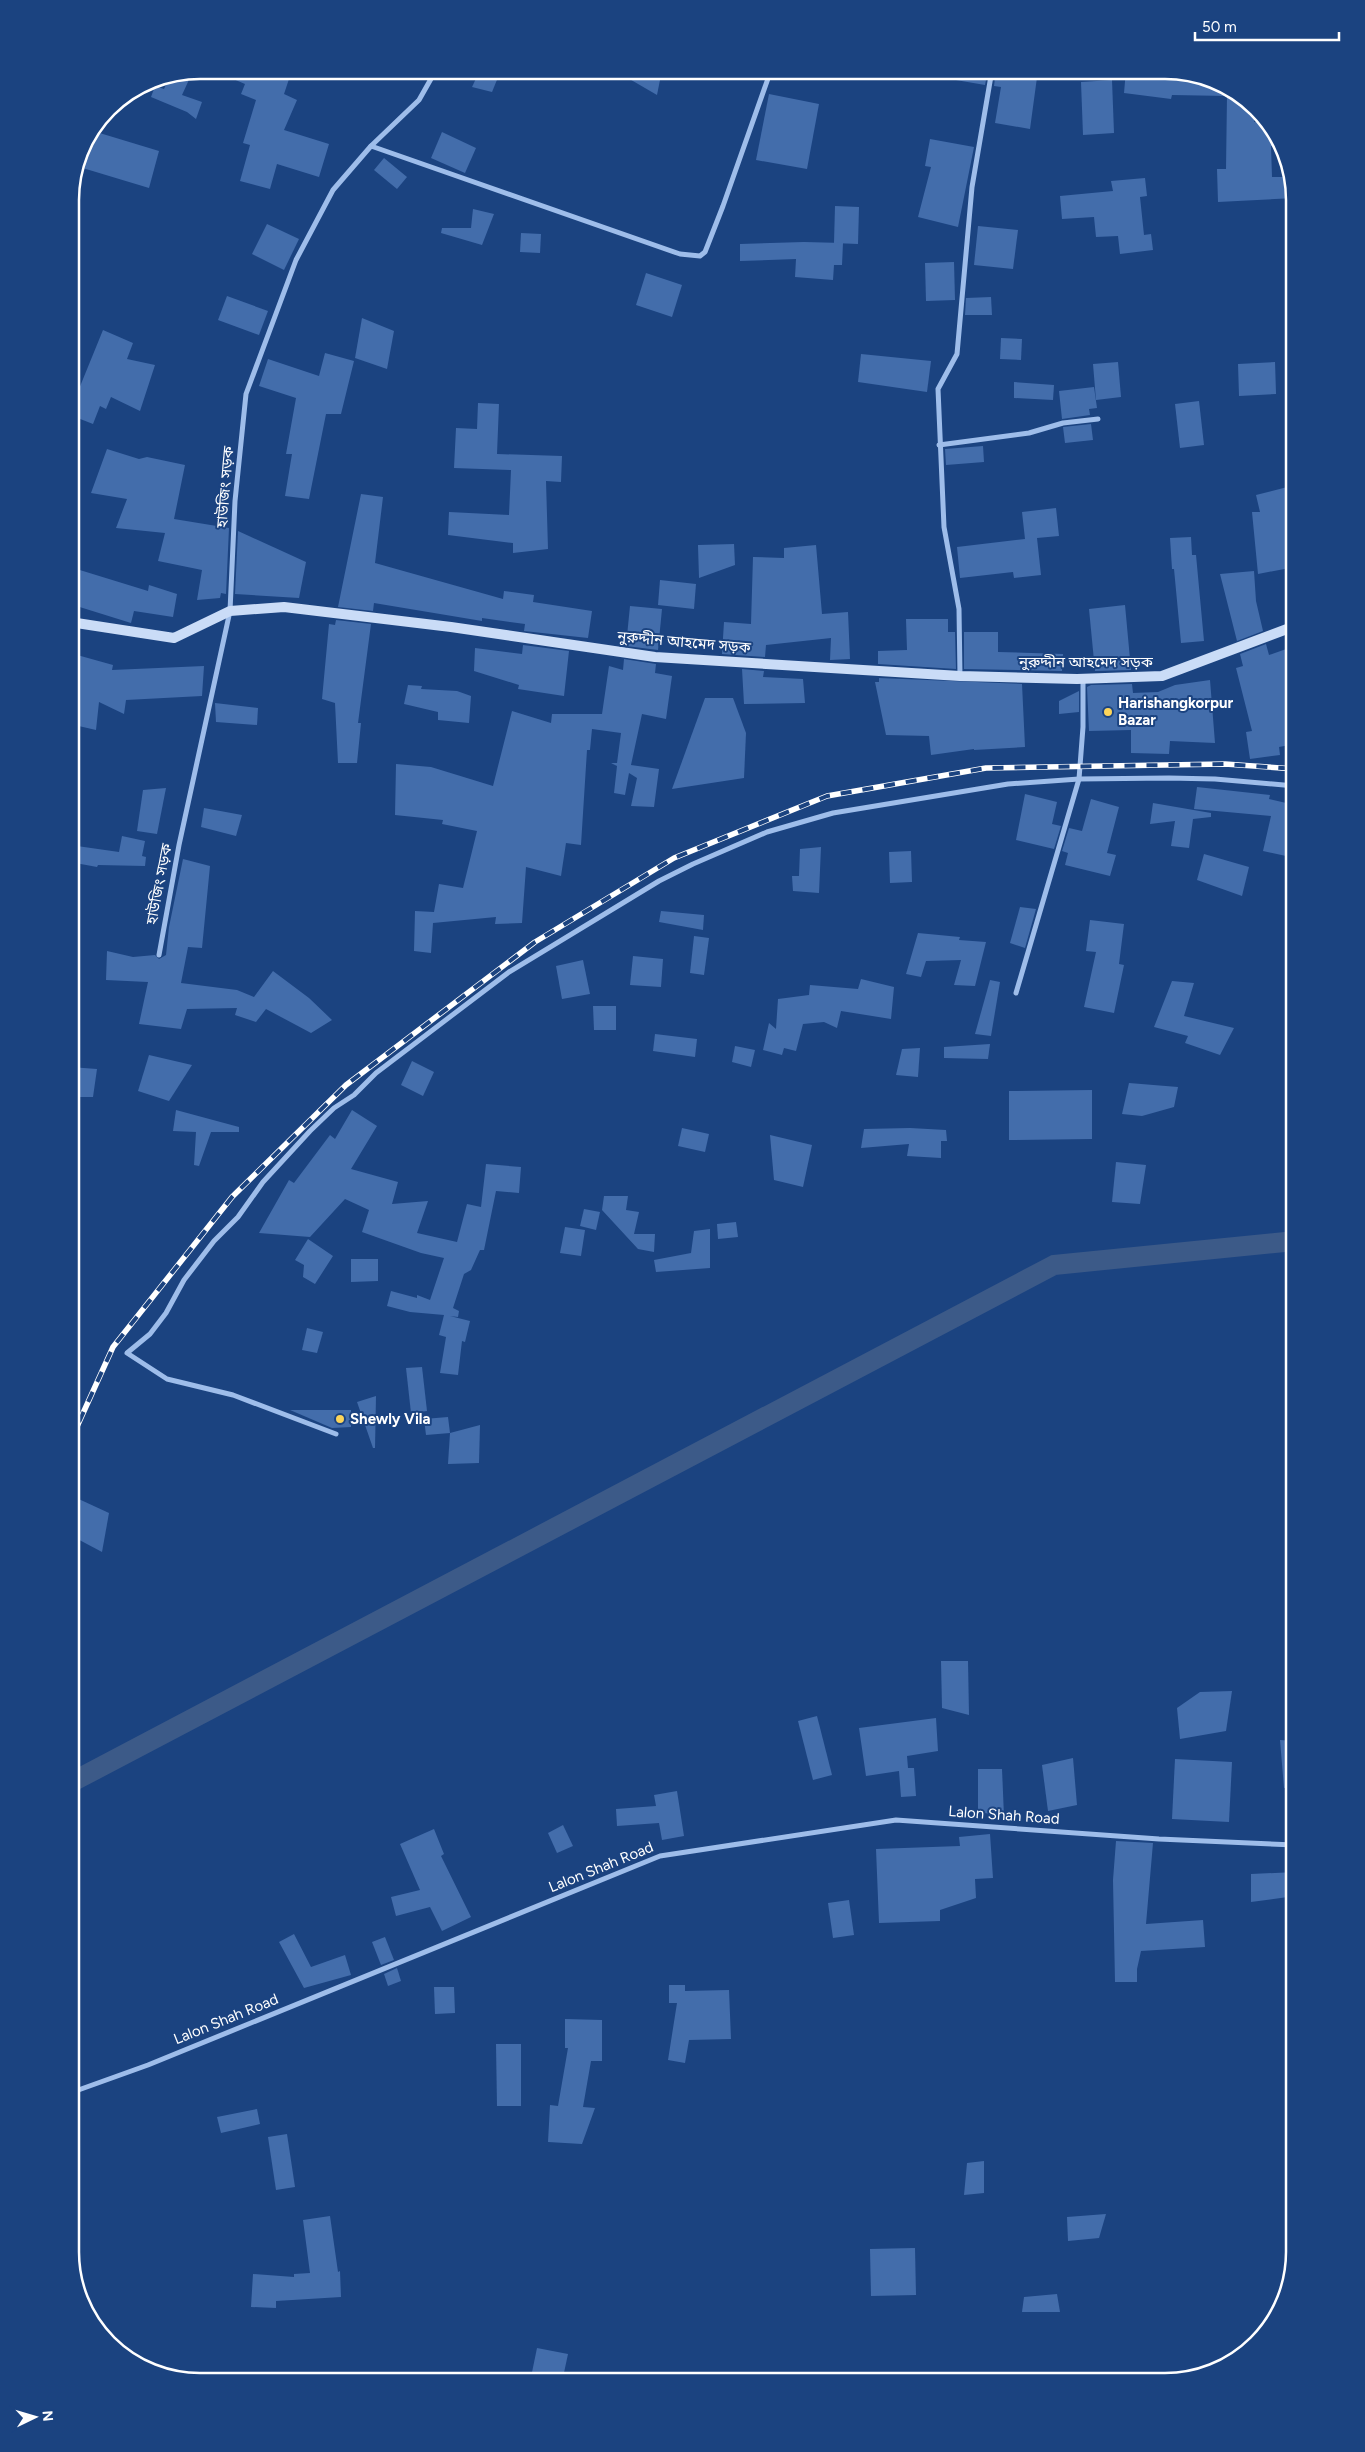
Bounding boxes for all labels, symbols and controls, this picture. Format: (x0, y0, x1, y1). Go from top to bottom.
scale bar (1195, 10, 1339, 42)
text: 50 m (1202, 18, 1237, 36)
street label: হাউজিং সড়ক (212, 444, 238, 530)
street label: নুরুদ্দীন আহমেদ সড়ক (616, 627, 752, 657)
street label: নুরুদ্দীন আহমেদ সড়ক (1018, 653, 1154, 671)
place label: Harishangkorpur Bazar (1118, 694, 1234, 729)
marker: Harishangkorpur Bazar (1102, 706, 1114, 718)
street label: হাউজিং সড়ক (142, 841, 176, 927)
place label: Shewly Vila (350, 1410, 431, 1428)
marker: Shewly Vila (334, 1413, 346, 1425)
street label: Lalon Shah Road (948, 1802, 1060, 1828)
street label: Lalon Shah Road (546, 1838, 656, 1896)
street label: Lalon Shah Road (171, 1990, 281, 2048)
north arrow (10, 2392, 60, 2442)
text: N (39, 2410, 56, 2422)

